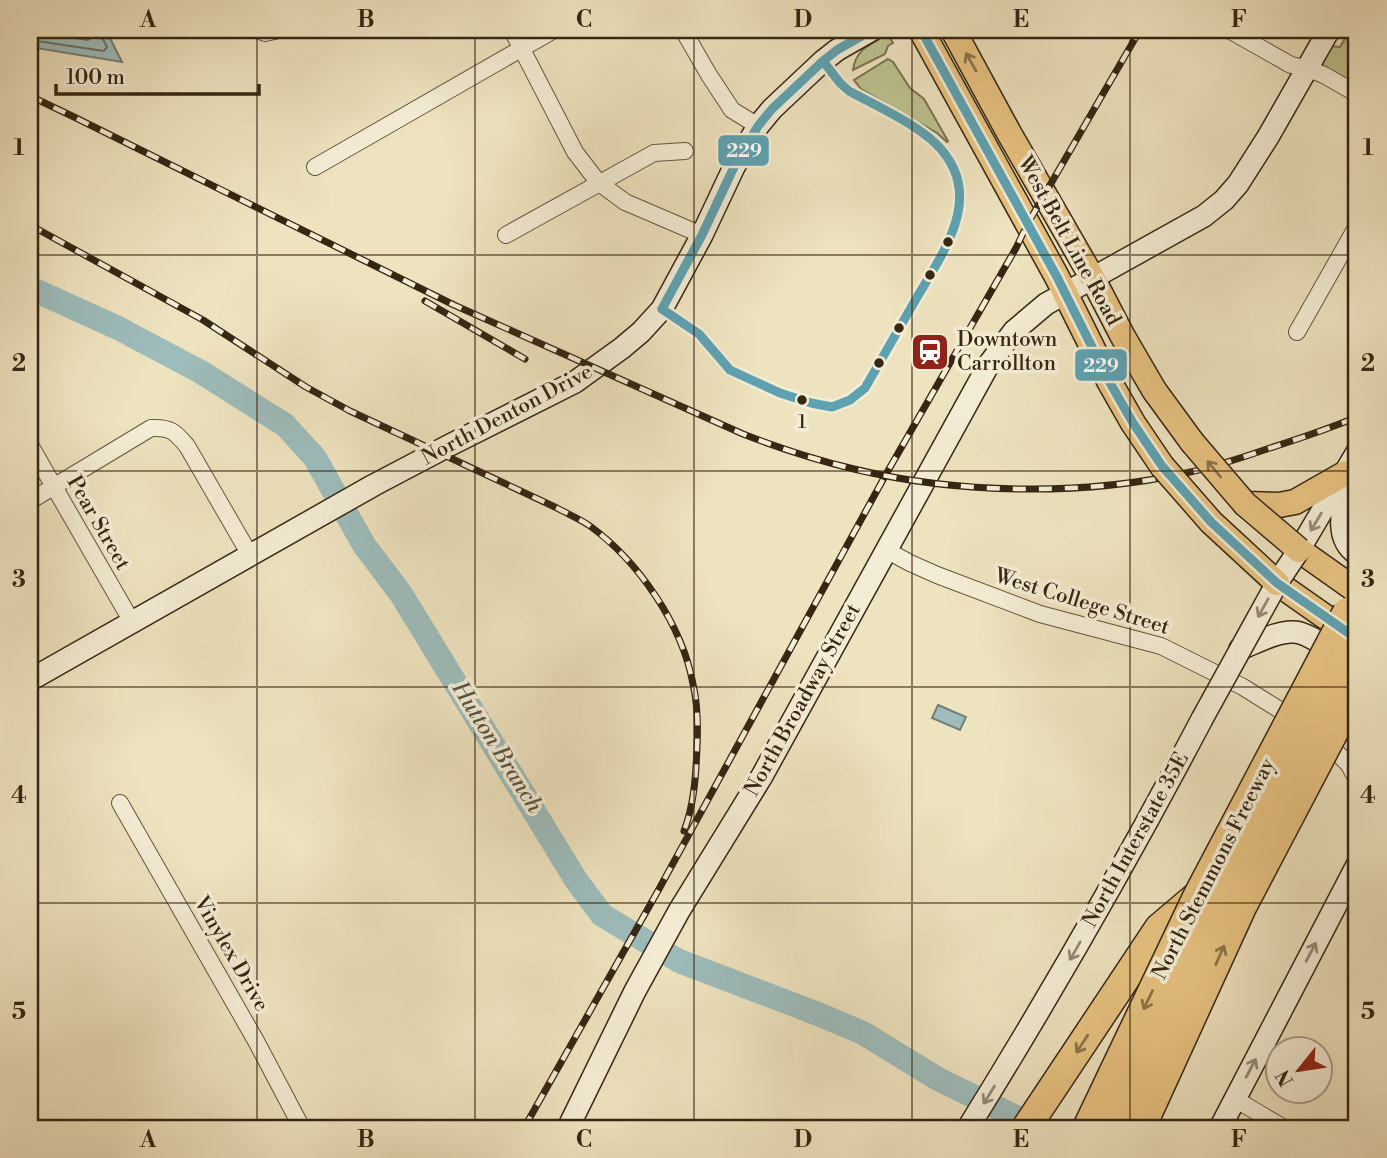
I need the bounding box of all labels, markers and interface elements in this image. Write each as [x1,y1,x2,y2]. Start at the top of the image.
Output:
text: A [139,6,157,34]
text: B [357,6,375,34]
text: C [576,6,592,34]
text: D [794,6,812,34]
text: E [1013,6,1029,34]
text: F [1231,6,1247,34]
scale bar [56,52,259,96]
one-way arrow [964,52,977,73]
text: 100 m [66,65,125,91]
text: 1 [13,134,25,162]
line badge: 229 [717,134,770,167]
text: 1 [1362,134,1374,162]
text: 229 [726,139,762,163]
street label: West Belt Line Road [1011,151,1126,330]
unlabelled marker [941,235,955,249]
unlabelled marker [923,268,937,282]
unlabelled marker [892,321,906,335]
place label: Downtown Carrollton [957,327,1058,377]
station icon: Downtown Carrollton [909,331,951,373]
line badge: 229 [1074,348,1128,382]
text: 2 [12,350,26,378]
text: 2 [1361,350,1375,378]
text: 229 [1083,354,1119,378]
unlabelled marker [872,356,886,370]
street label: North Denton Drive [417,359,597,471]
marker: 1 [795,393,809,407]
place label: 1 [798,410,806,434]
one-way arrow [1206,461,1222,479]
street label: Pear Street [61,471,136,575]
one-way arrow [1308,512,1322,532]
street label: West College Street [991,563,1173,641]
text: 3 [12,566,26,594]
text: 3 [1361,566,1375,594]
one-way arrow [1256,597,1269,618]
street label: North Broadway Street [739,599,867,801]
water label: Hutton Branch [445,675,549,818]
street label: North Interstate 35E [1077,748,1195,932]
street label: North Stemmons Freeway [1147,753,1282,984]
text: 4 [11,782,27,810]
text: 4 [1360,782,1376,810]
street label: Vinylex Drive [187,891,274,1016]
one-way arrow [1068,940,1082,960]
one-way arrow [1305,942,1319,963]
one-way arrow [1214,945,1227,966]
one-way arrow [1141,989,1154,1010]
text: 5 [12,998,26,1026]
text: 5 [1361,998,1375,1026]
one-way arrow [1075,1034,1089,1054]
north arrow [1264,1036,1334,1106]
one-way arrow [1245,1058,1258,1079]
text: N [1271,1065,1299,1091]
one-way arrow [981,1085,995,1105]
text: A [139,1126,157,1154]
text: B [357,1126,375,1154]
text: C [576,1126,592,1154]
text: D [794,1126,812,1154]
text: E [1013,1126,1029,1154]
text: F [1231,1126,1247,1154]

